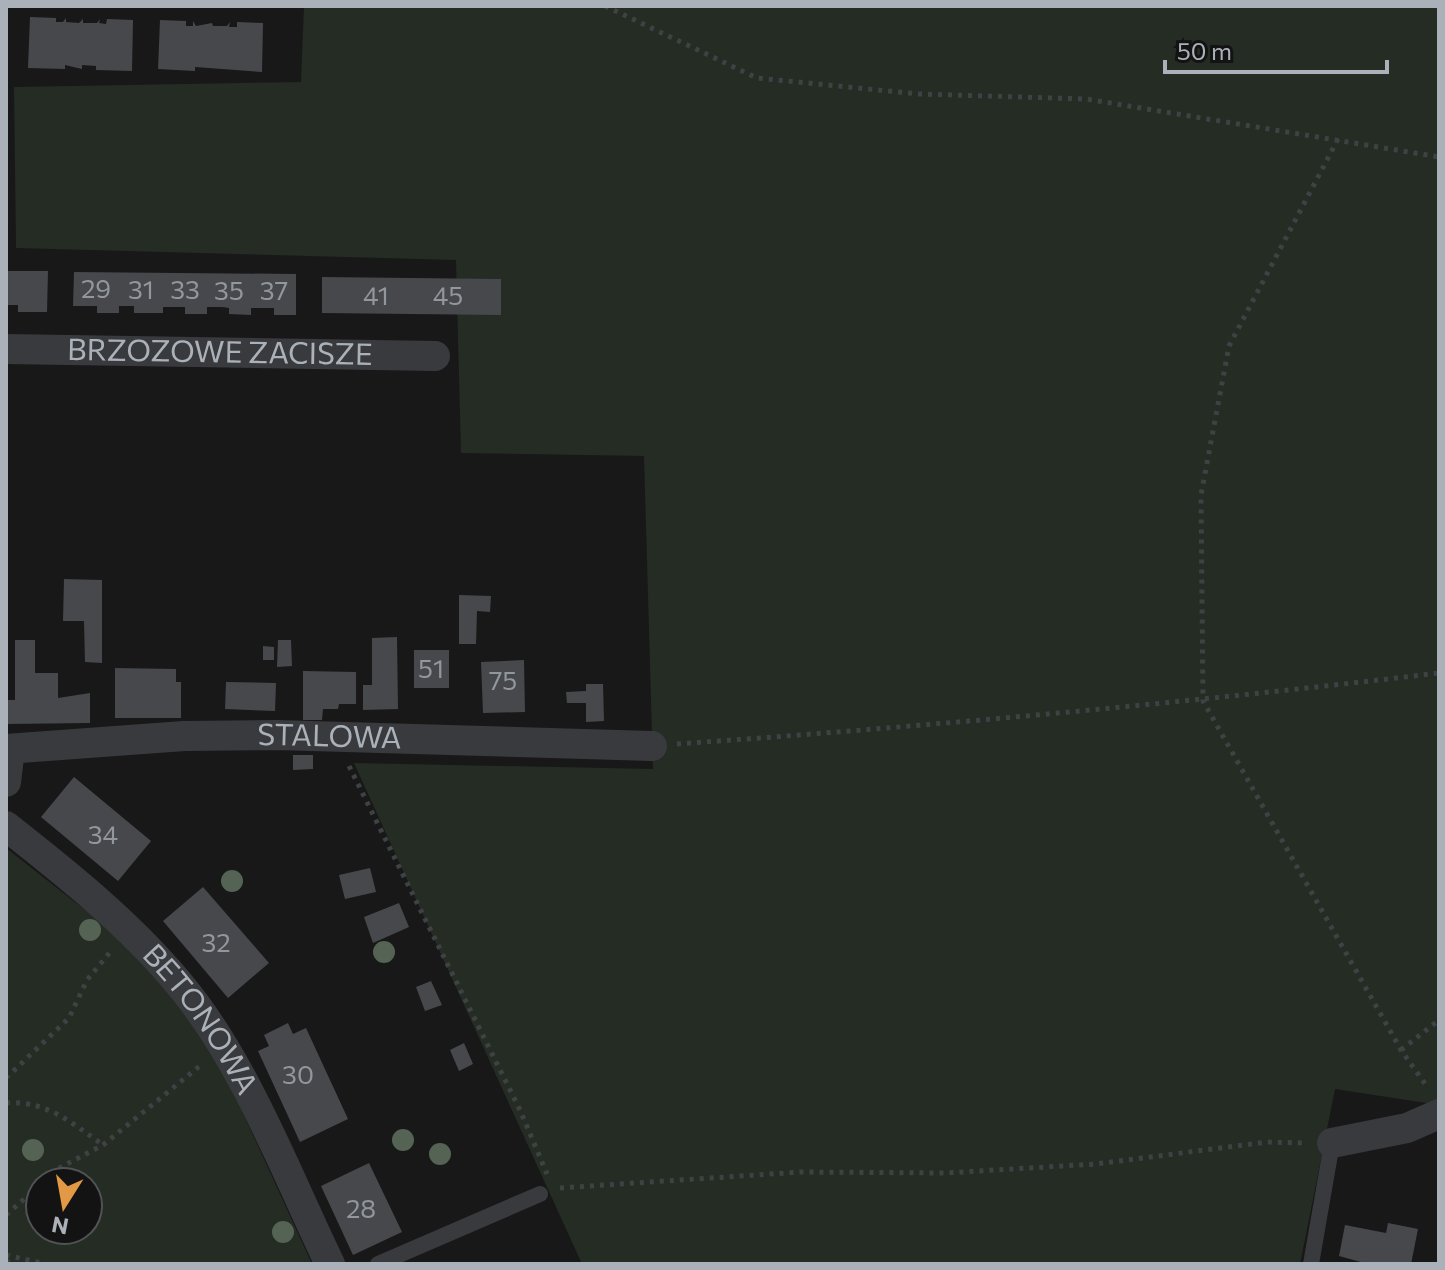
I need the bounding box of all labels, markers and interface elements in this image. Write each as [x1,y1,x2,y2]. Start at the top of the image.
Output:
scale bar [1165,24,1387,74]
text: 50 m [1177,36,1232,65]
house number: 29 [81,272,111,303]
house number: 31 [128,273,154,304]
house number: 33 [170,273,200,304]
house number: 35 [214,274,244,305]
house number: 37 [260,274,288,305]
house number: 41 [363,279,389,310]
house number: 45 [433,279,463,310]
street label: BRZOZOWE ZACISZE [67,329,373,371]
house number: 51 [418,652,444,683]
house number: 75 [489,664,517,695]
street label: STALOWA [257,714,402,755]
house number: 34 [88,818,118,849]
house number: 32 [201,926,231,957]
street label: BETONOWA [136,935,268,1100]
house number: 30 [282,1058,314,1089]
north arrow [24,1166,104,1246]
house number: 28 [346,1192,376,1223]
text: N [49,1211,71,1241]

